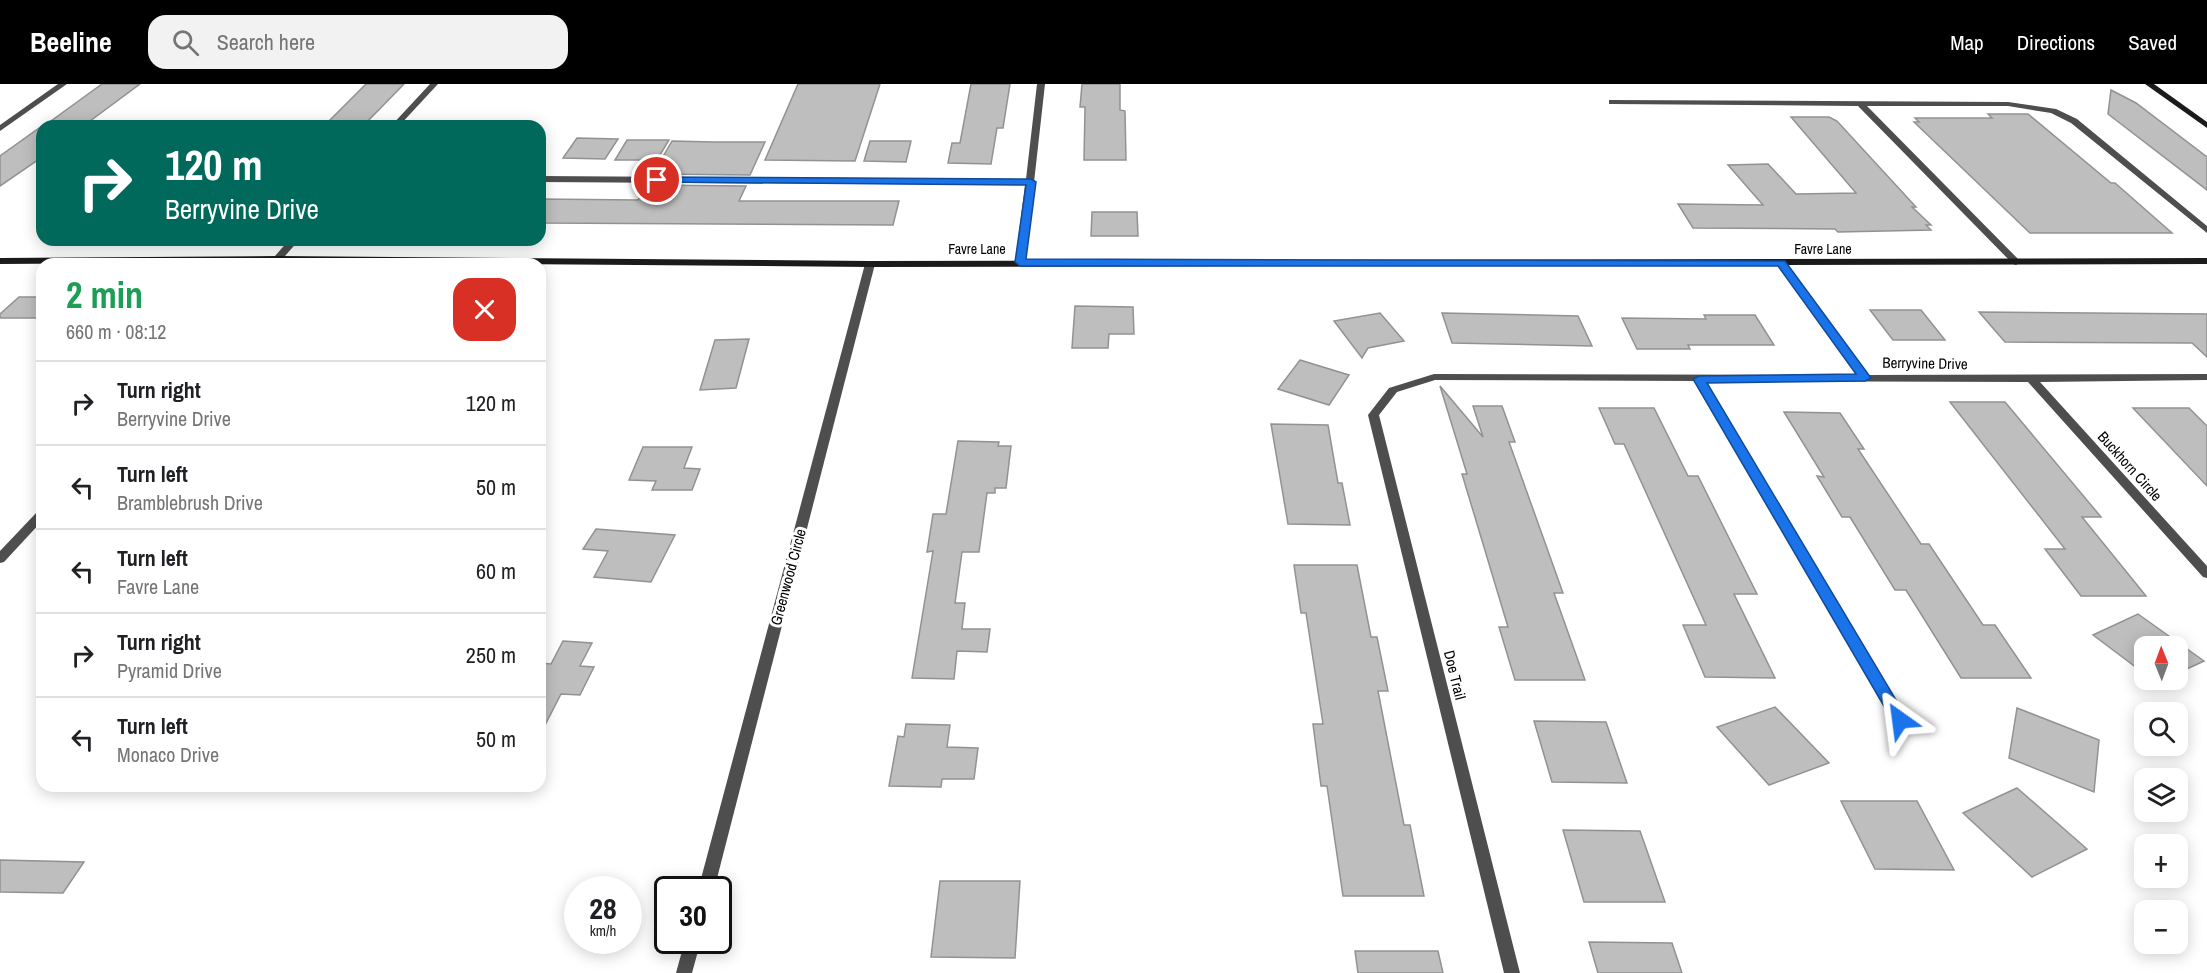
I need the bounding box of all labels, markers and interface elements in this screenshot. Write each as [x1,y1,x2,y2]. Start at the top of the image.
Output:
search box [148,15,568,69]
text: Beeline [30,23,112,61]
icon: search [169,26,202,59]
text: Search here [217,27,315,57]
text: Map [1950,28,1984,57]
text: Directions [2017,28,2095,57]
text: Saved [2128,28,2177,57]
text: 120 m [165,137,263,193]
icon: right [66,144,144,222]
pin [631,154,682,205]
icon: arrive [640,163,673,196]
text: Berryvine Drive [165,191,319,227]
street label: Favre Lane [948,240,1006,258]
street label: Favre Lane [1794,240,1852,258]
text: 2 min [66,271,143,319]
button: close [453,278,516,341]
text: 660 m · 08:12 [66,318,166,345]
street label: Berryvine Drive [1882,352,1968,374]
text: Turn right [117,375,201,405]
icon: right [66,387,99,420]
text: 120 m [466,388,516,418]
text: Berryvine Drive [117,405,231,432]
street label: Buckhorn Circle [2093,426,2167,506]
text: Turn left [117,459,188,489]
icon: left [66,471,99,504]
text: 50 m [476,472,516,502]
text: Bramblebrush Drive [117,489,263,516]
street label: Greenwood Circle [765,526,811,628]
text: Turn left [117,543,188,573]
icon: left [66,555,99,588]
text: 60 m [476,556,516,586]
text: Favre Lane [117,573,199,600]
text: Turn right [117,627,201,657]
north arrow [2134,636,2188,690]
map controls [2134,636,2188,954]
icon: right [66,639,99,672]
text: 250 m [466,640,516,670]
street label: Doe Trail [1439,648,1471,702]
text: Pyramid Drive [117,657,222,684]
position arrow [1868,688,1932,752]
button: search [2134,702,2188,756]
text: Turn left [117,711,188,741]
icon: left [66,723,99,756]
text: 50 m [476,724,516,754]
text: Monaco Drive [117,741,219,768]
button: layers [2134,768,2188,822]
button: + [2134,834,2188,888]
speed limit sign: 30 [654,876,732,954]
text: 28 [589,888,617,928]
button: − [2134,900,2188,954]
text: km/h [590,920,616,941]

